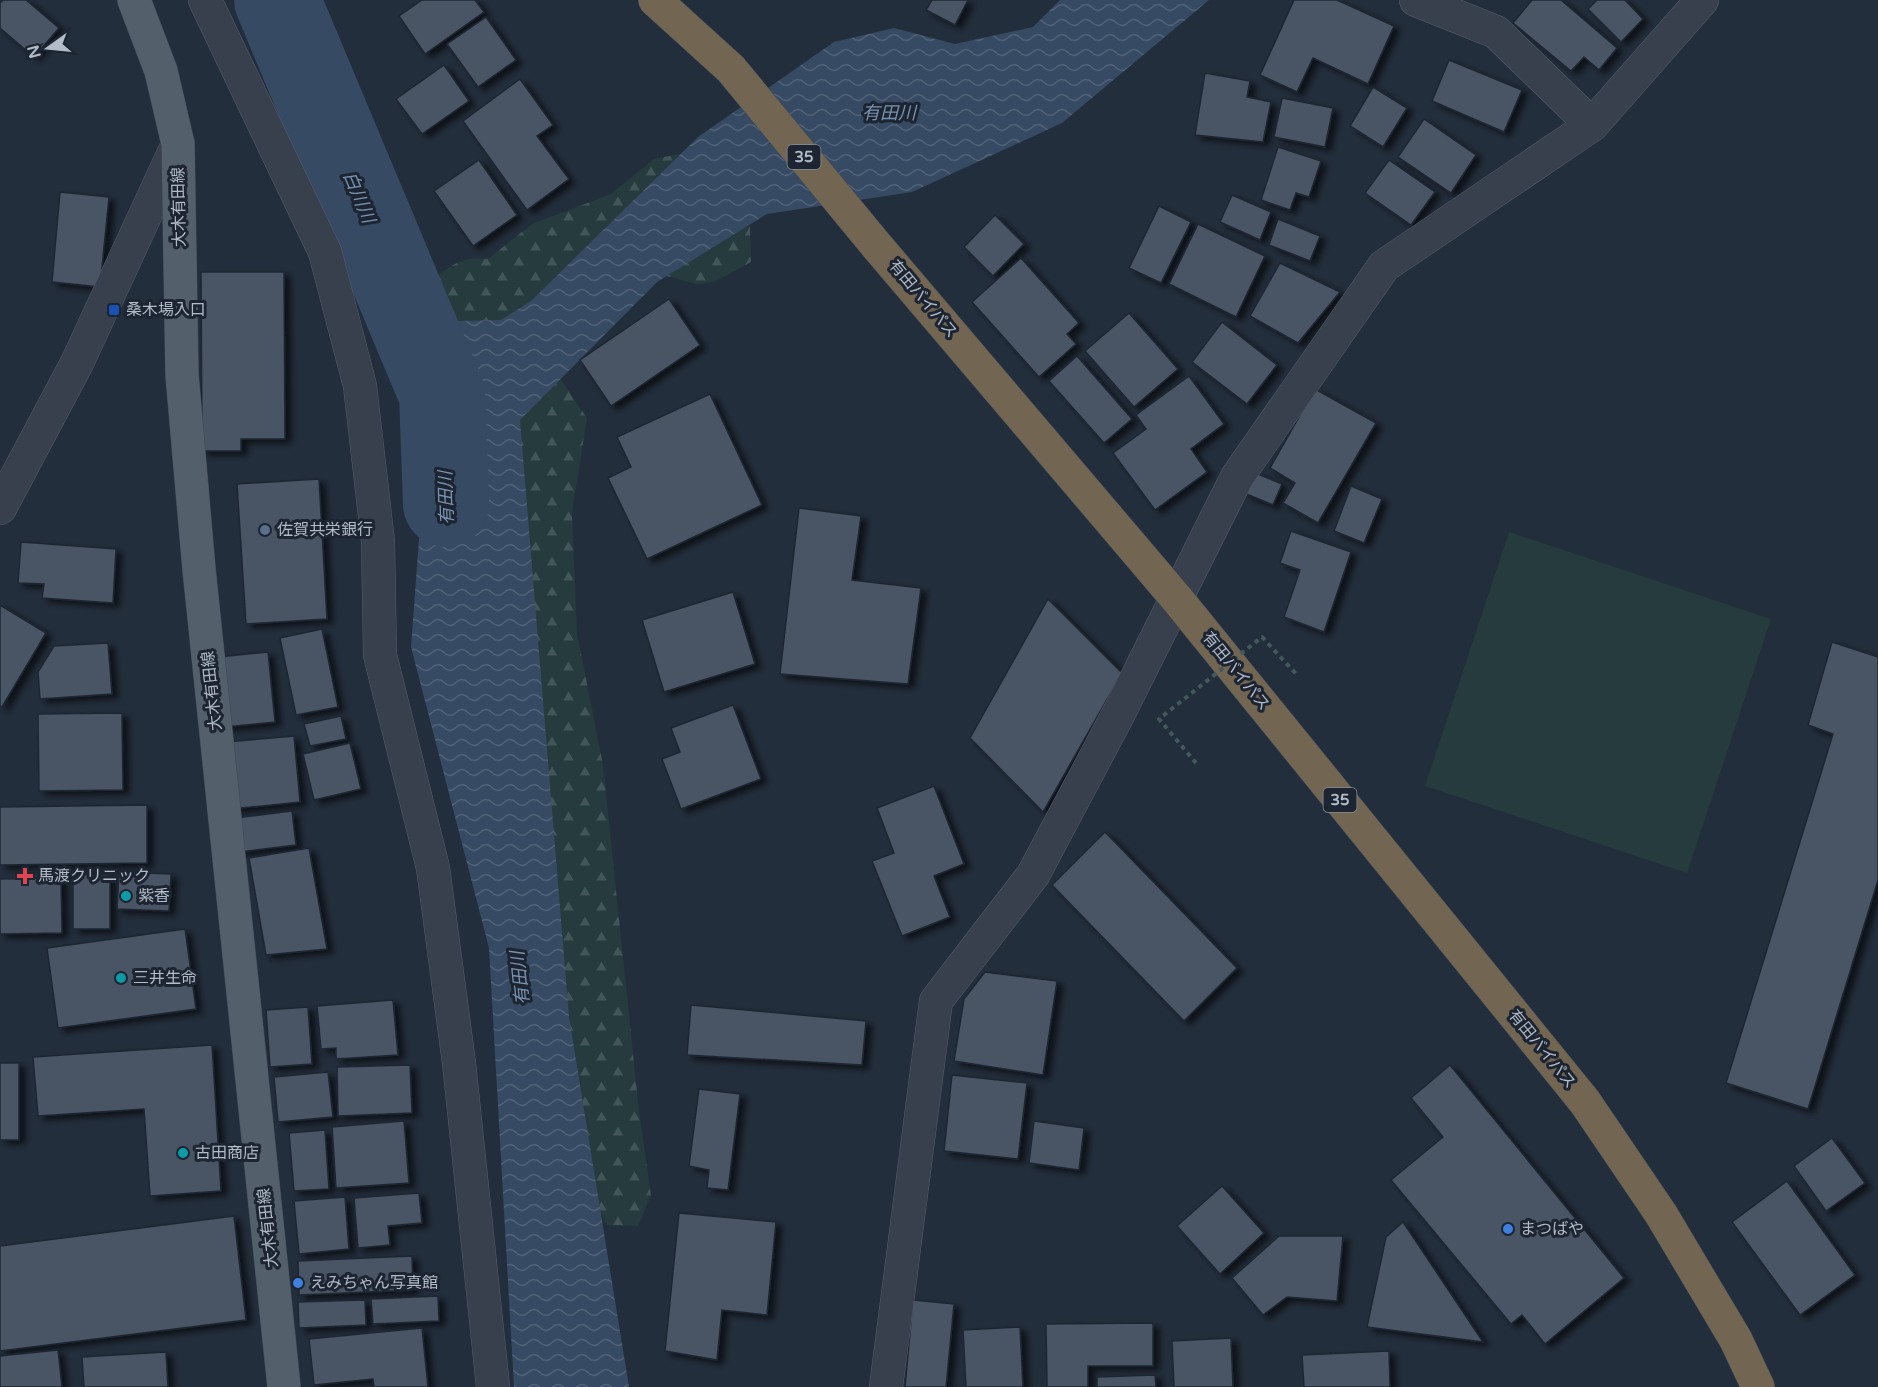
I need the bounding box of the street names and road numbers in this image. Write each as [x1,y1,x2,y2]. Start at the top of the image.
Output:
road number: 35 [788,145,820,169]
street label: 大木有田線 [168,167,190,247]
street label: 有田バイパス [885,256,961,342]
street label: 有田バイパス [1198,628,1274,714]
street label: 大木有田線 [198,650,226,732]
road number: 35 [1324,788,1356,812]
street label: 有田バイパス [1504,1006,1580,1092]
street label: 大木有田線 [254,1187,282,1269]

